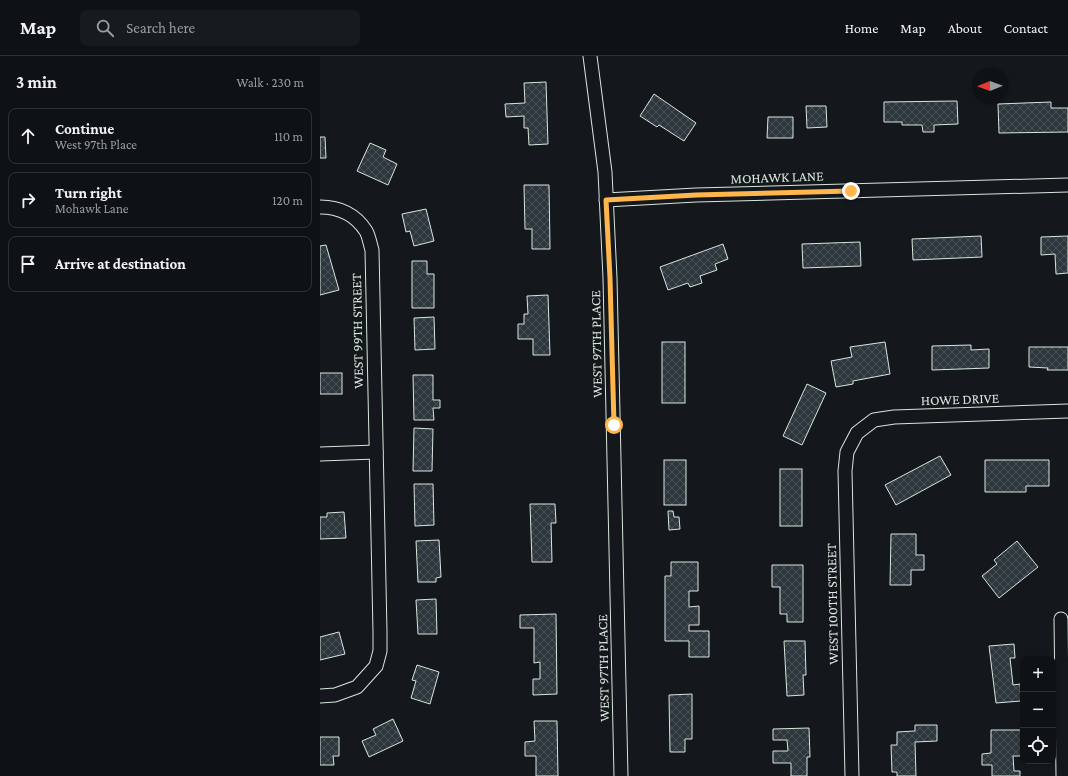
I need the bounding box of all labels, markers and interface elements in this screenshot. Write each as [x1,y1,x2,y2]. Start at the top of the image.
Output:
search box [80,10,360,46]
text: Map [20,17,56,38]
icon: search [94,17,116,39]
text: Search here [126,20,195,36]
text: Home [845,20,878,36]
text: Map [900,20,926,36]
text: About [948,20,982,36]
text: Contact [1004,20,1048,36]
north arrow [972,68,1008,104]
text: 3 min [16,73,57,92]
text: Walk · 230 m [236,75,304,90]
text: Continue [55,121,114,137]
icon: ahead [17,125,39,147]
text: 110 m [274,129,303,144]
text: West 97th Place [55,137,137,152]
street label: MOHAWK LANE [730,167,824,187]
route end [842,182,860,200]
text: Turn right [55,185,122,201]
icon: right [17,189,39,211]
text: 120 m [272,193,303,208]
text: Mohawk Lane [55,201,129,216]
icon: arrive [17,253,39,275]
text: Arrive at destination [55,256,186,272]
street label: WEST 99TH STREET [348,273,366,389]
street label: WEST 97TH PLACE [587,290,605,398]
street label: HOWE DRIVE [921,390,1000,408]
route start [605,416,623,434]
street label: WEST 100TH STREET [823,543,841,665]
street label: WEST 97TH PLACE [594,614,612,722]
map controls [1020,656,1056,764]
button: + [1020,656,1056,692]
button: − [1020,692,1056,728]
button: locate [1020,728,1056,764]

